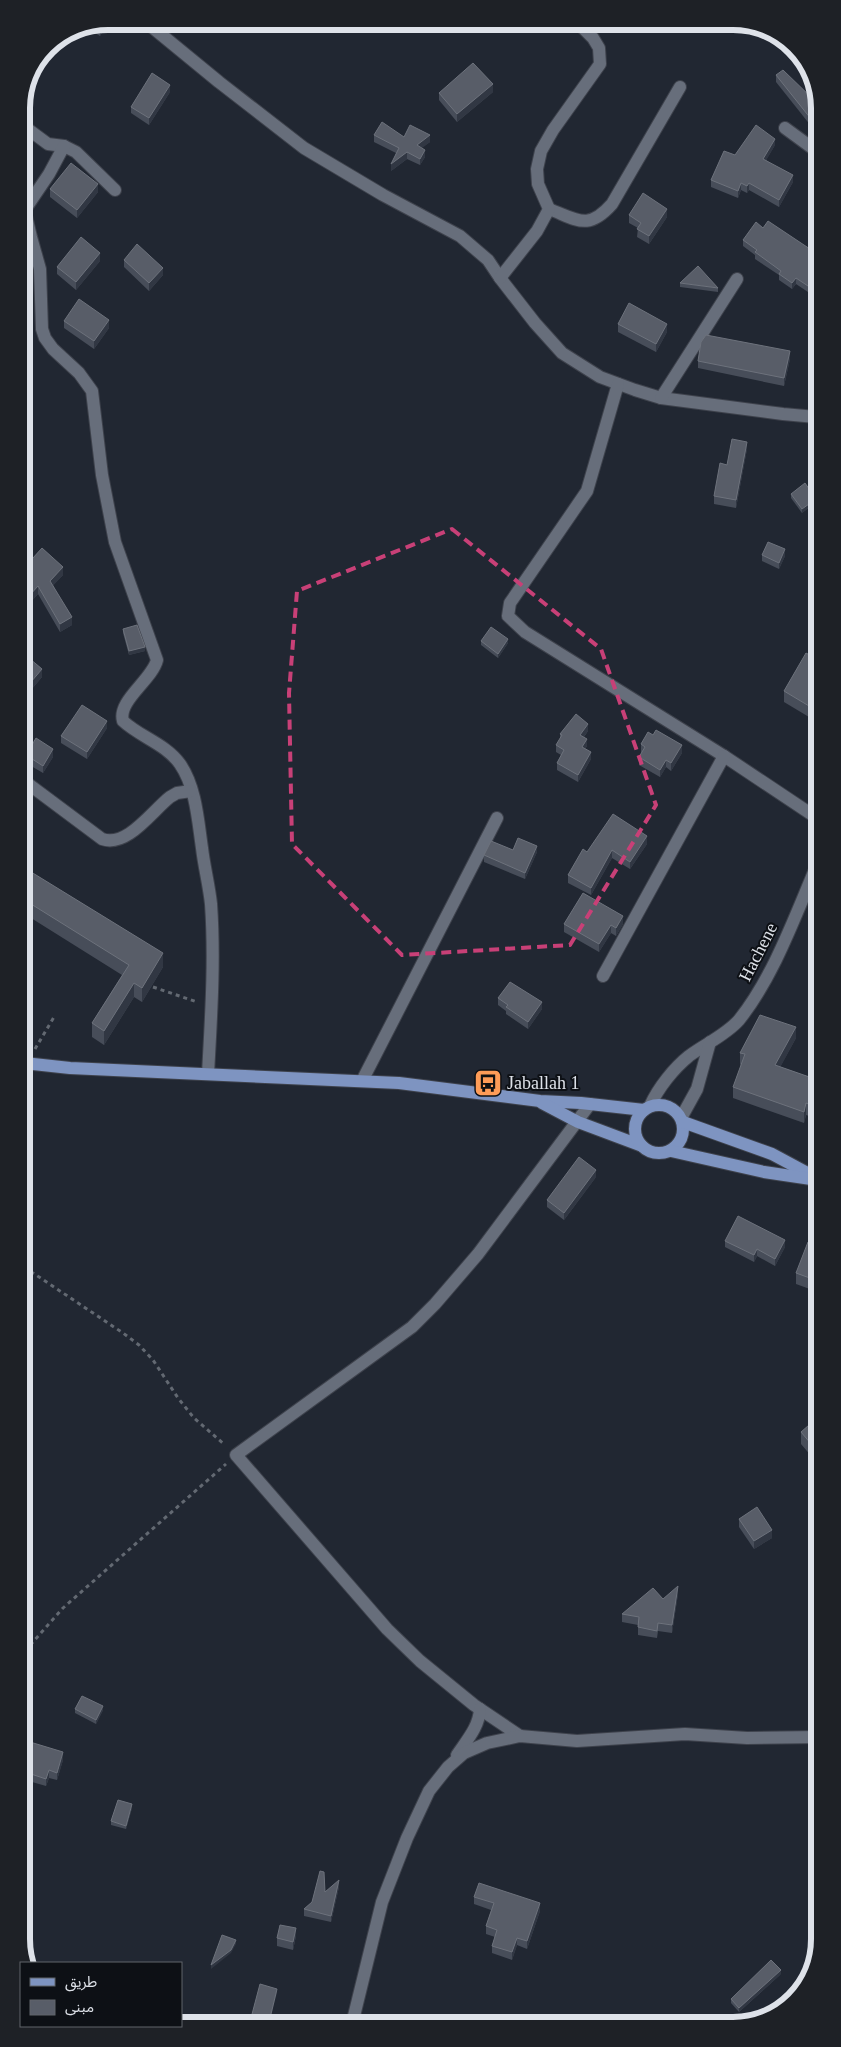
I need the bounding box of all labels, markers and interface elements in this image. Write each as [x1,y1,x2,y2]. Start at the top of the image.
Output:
street label: Hachene [735,919,781,985]
bus stop icon: Jaballah 1 [473,1068,503,1098]
place label: Jaballah 1 [507,1073,579,1093]
legend [20,1962,182,2027]
text: طريق [65,1974,97,1992]
text: مبنى [65,1999,94,2016]

